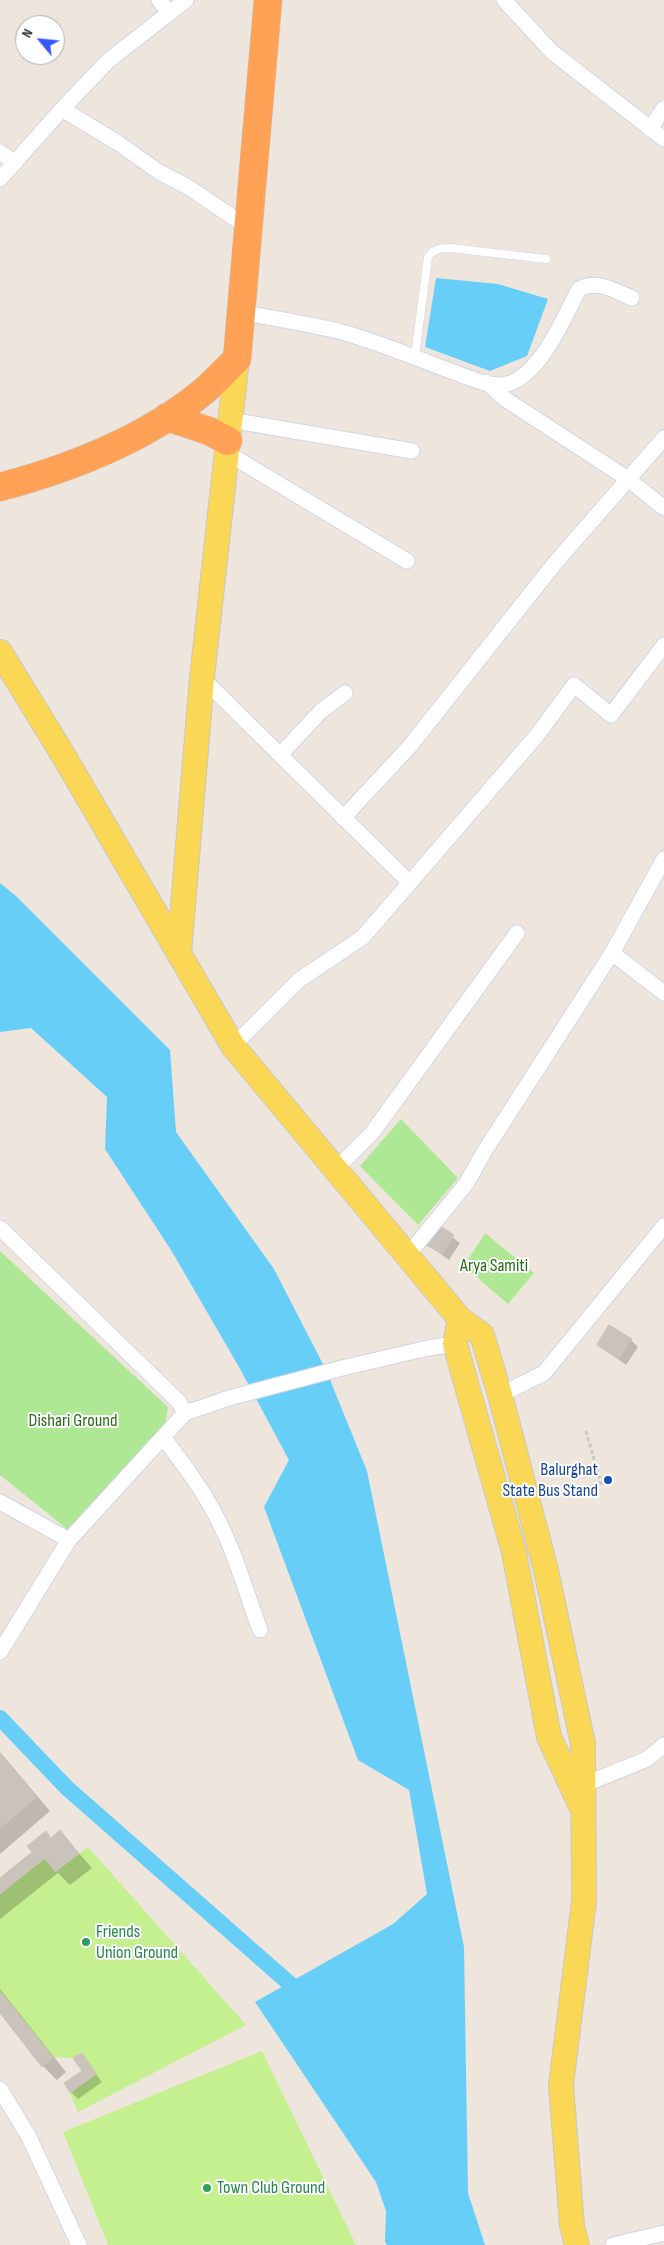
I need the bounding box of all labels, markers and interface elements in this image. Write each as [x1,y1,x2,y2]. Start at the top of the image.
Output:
north arrow [15,15,65,65]
text: N [18,26,36,40]
park label: Arya Samiti [460,1255,528,1277]
park label: Dishari Ground [29,1410,117,1432]
place label: Balurghat State Bus Stand [502,1459,598,1502]
marker: Balurghat State Bus Stand [602,1474,614,1486]
place label: Friends Union Ground [96,1921,178,1964]
marker: Friends Union Ground [80,1936,92,1948]
place label: Town Club Ground [217,2177,325,2199]
marker: Town Club Ground [201,2182,213,2194]

